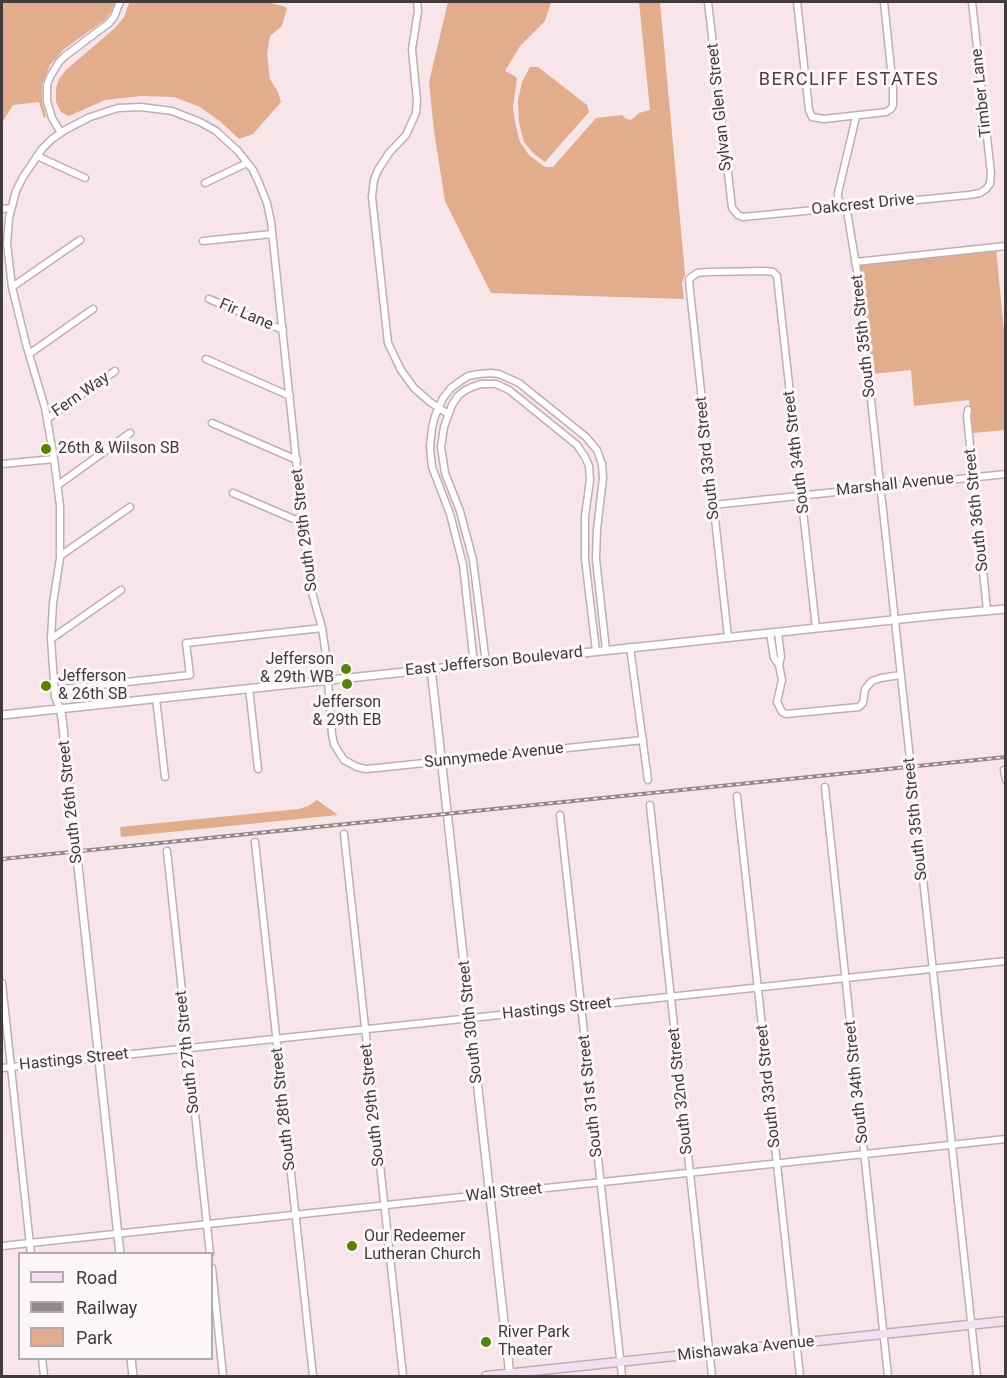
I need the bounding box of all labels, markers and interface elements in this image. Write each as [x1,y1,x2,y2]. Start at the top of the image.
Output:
street label: Sylvan Glen Street [704,42,736,172]
street label: Timber Lane [968,48,996,138]
district label: BERCLIFF ESTATES [759,69,939,91]
street label: Oakcrest Drive [811,190,915,220]
street label: South 35th Street [848,273,880,399]
street label: Fir Lane [216,295,276,335]
street label: Fern Way [49,368,113,422]
street label: South 34th Street [780,389,814,515]
street label: South 33rd Street [692,395,724,521]
place label: 26th & Wilson SB [58,439,180,459]
marker: 26th & Wilson SB [39,442,53,456]
street label: South 36th Street [961,447,993,573]
street label: South 29th Street [288,467,322,593]
street label: Marshall Avenue [835,469,955,501]
street label: East Jefferson Boulevard [404,643,584,681]
place label: Jefferson & 29th WB [260,650,334,688]
marker: Jefferson & 29th WB [339,662,353,676]
place label: Jefferson & 26th SB [58,667,127,705]
marker: Jefferson & 29th EB [340,677,354,691]
marker: Jefferson & 26th SB [39,679,53,693]
place label: Jefferson & 29th EB [313,693,381,731]
street label: South 26th Street [55,739,87,865]
street label: Sunnymede Avenue [423,739,565,773]
street label: South 35th Street [900,756,932,882]
street label: South 30th Street [455,959,487,1085]
street label: South 27th Street [172,989,204,1115]
street label: Hastings Street [501,994,613,1024]
street label: South 34th Street [841,1019,873,1145]
street label: South 33rd Street [753,1023,785,1149]
street label: South 32nd Street [665,1027,697,1155]
street label: South 31st Street [575,1034,607,1158]
street label: South 29th Street [357,1042,389,1168]
street label: Hastings Street [18,1045,130,1075]
street label: South 28th Street [268,1046,300,1172]
street label: Wall Street [465,1179,543,1207]
place label: Our Redeemer Lutheran Church [364,1227,481,1265]
marker: Our Redeemer Lutheran Church [345,1239,359,1253]
legend [18,1252,213,1360]
text: Road [76,1267,117,1288]
text: Railway [76,1297,137,1318]
place label: River Park Theater [498,1323,570,1361]
text: Park [76,1327,112,1348]
street label: Mishawaka Avenue [677,1332,815,1366]
marker: River Park Theater [479,1335,493,1349]

